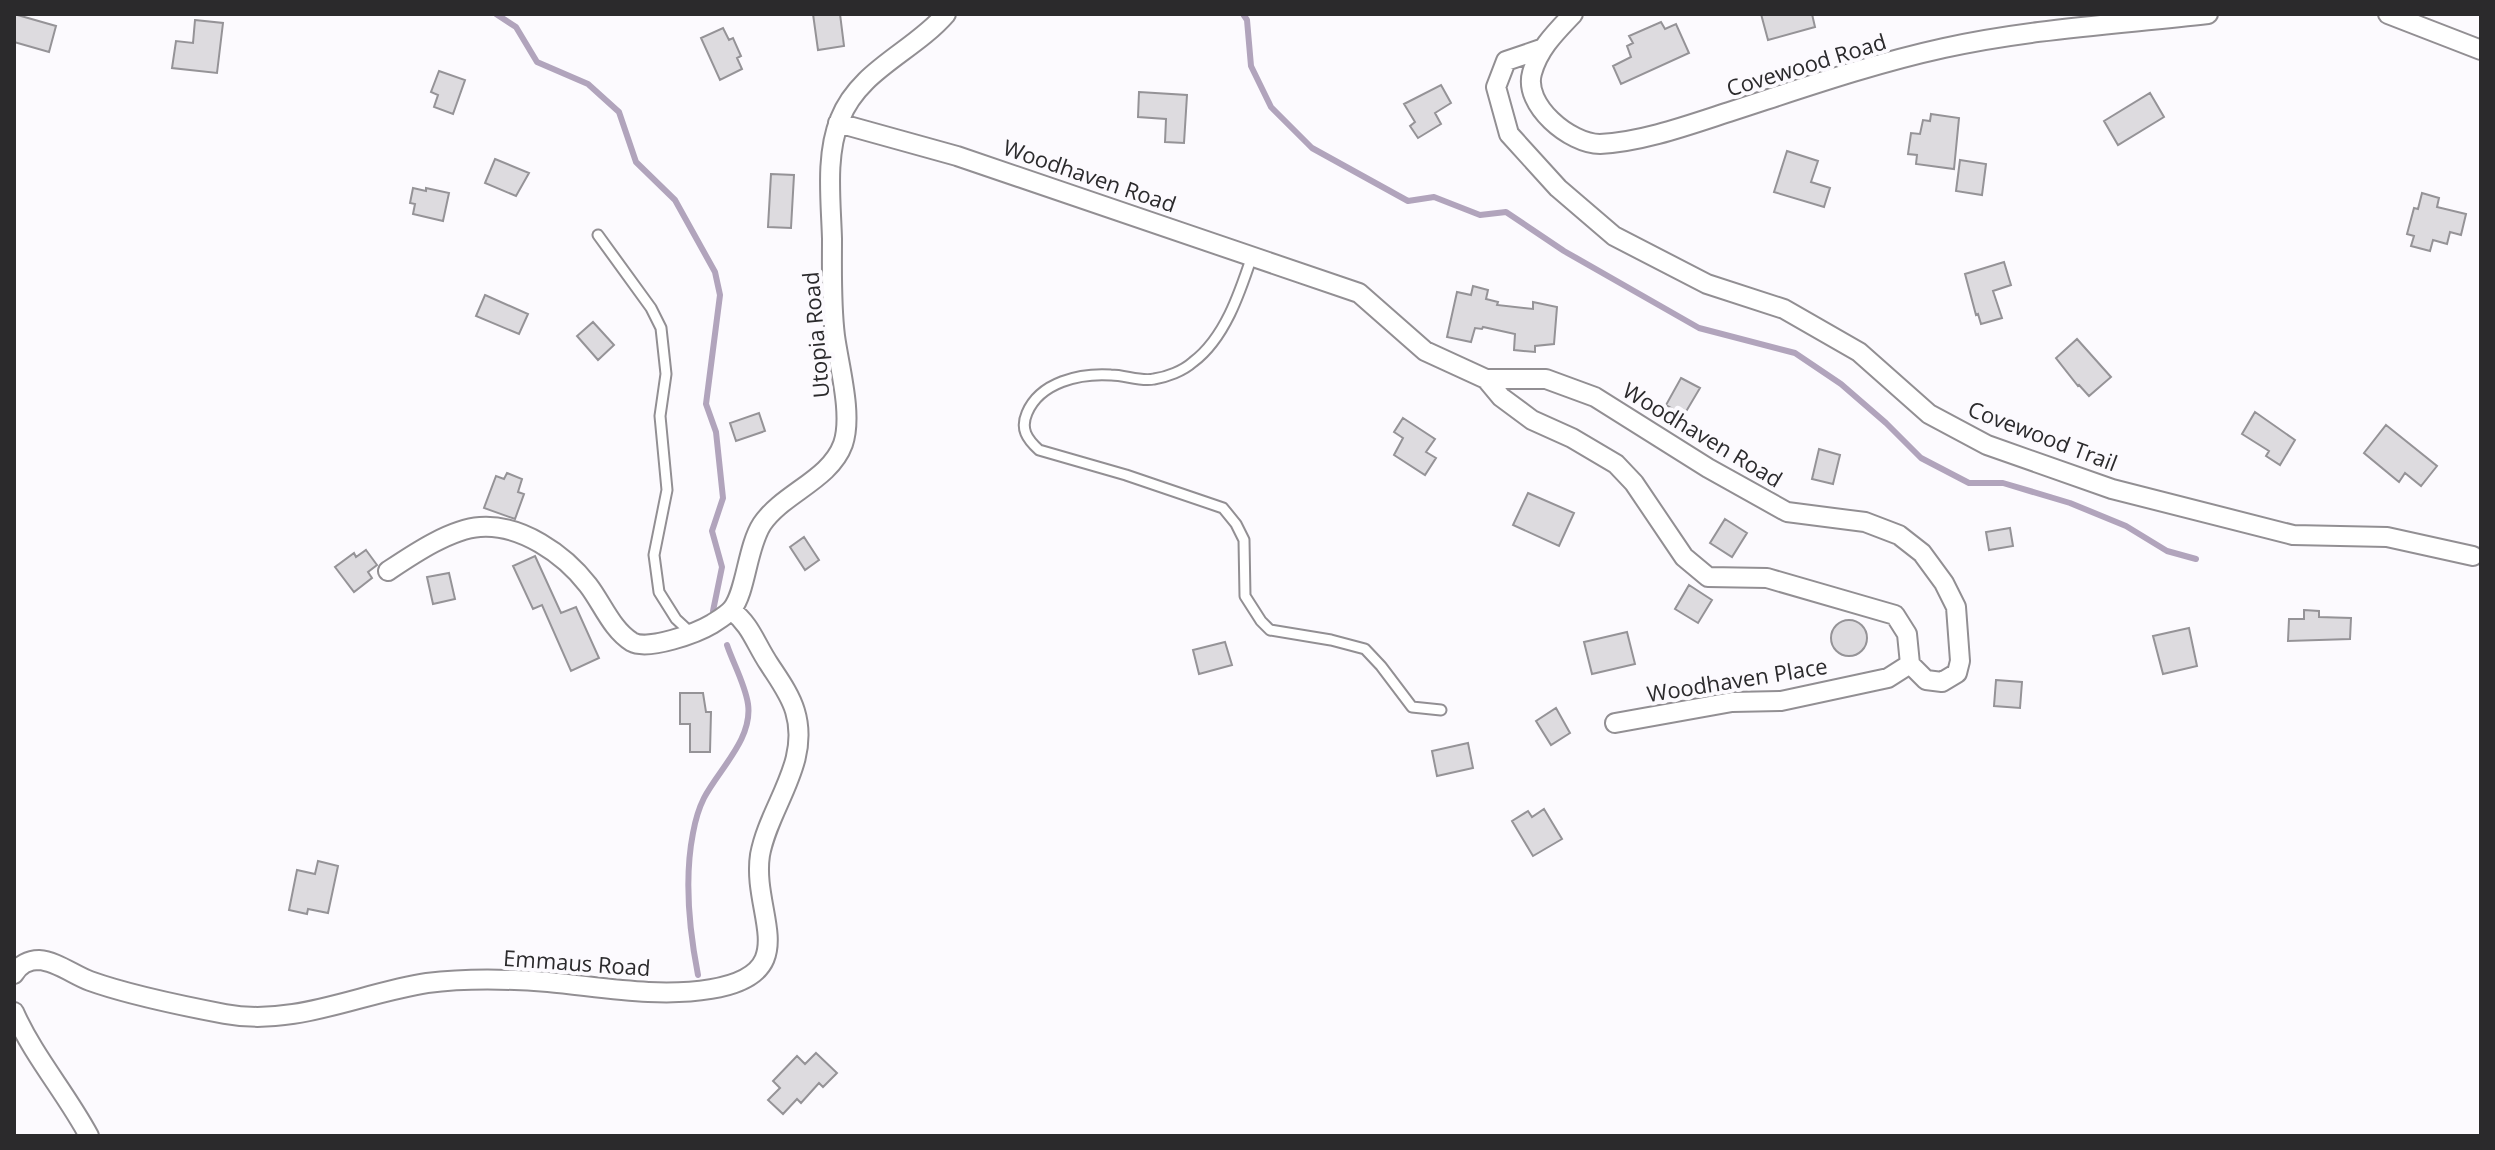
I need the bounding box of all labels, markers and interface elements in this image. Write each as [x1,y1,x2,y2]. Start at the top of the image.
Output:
street label: Covewood Road [1722,25,1890,103]
street label: Woodhaven Road [1000,131,1180,219]
street label: Utopia Road [795,271,835,399]
street label: Woodhaven Road [1618,375,1788,493]
street label: Covewood Trail [1964,393,2122,477]
street label: Woodhaven Place [1645,650,1829,708]
street label: Emmaus Road [502,942,652,982]

